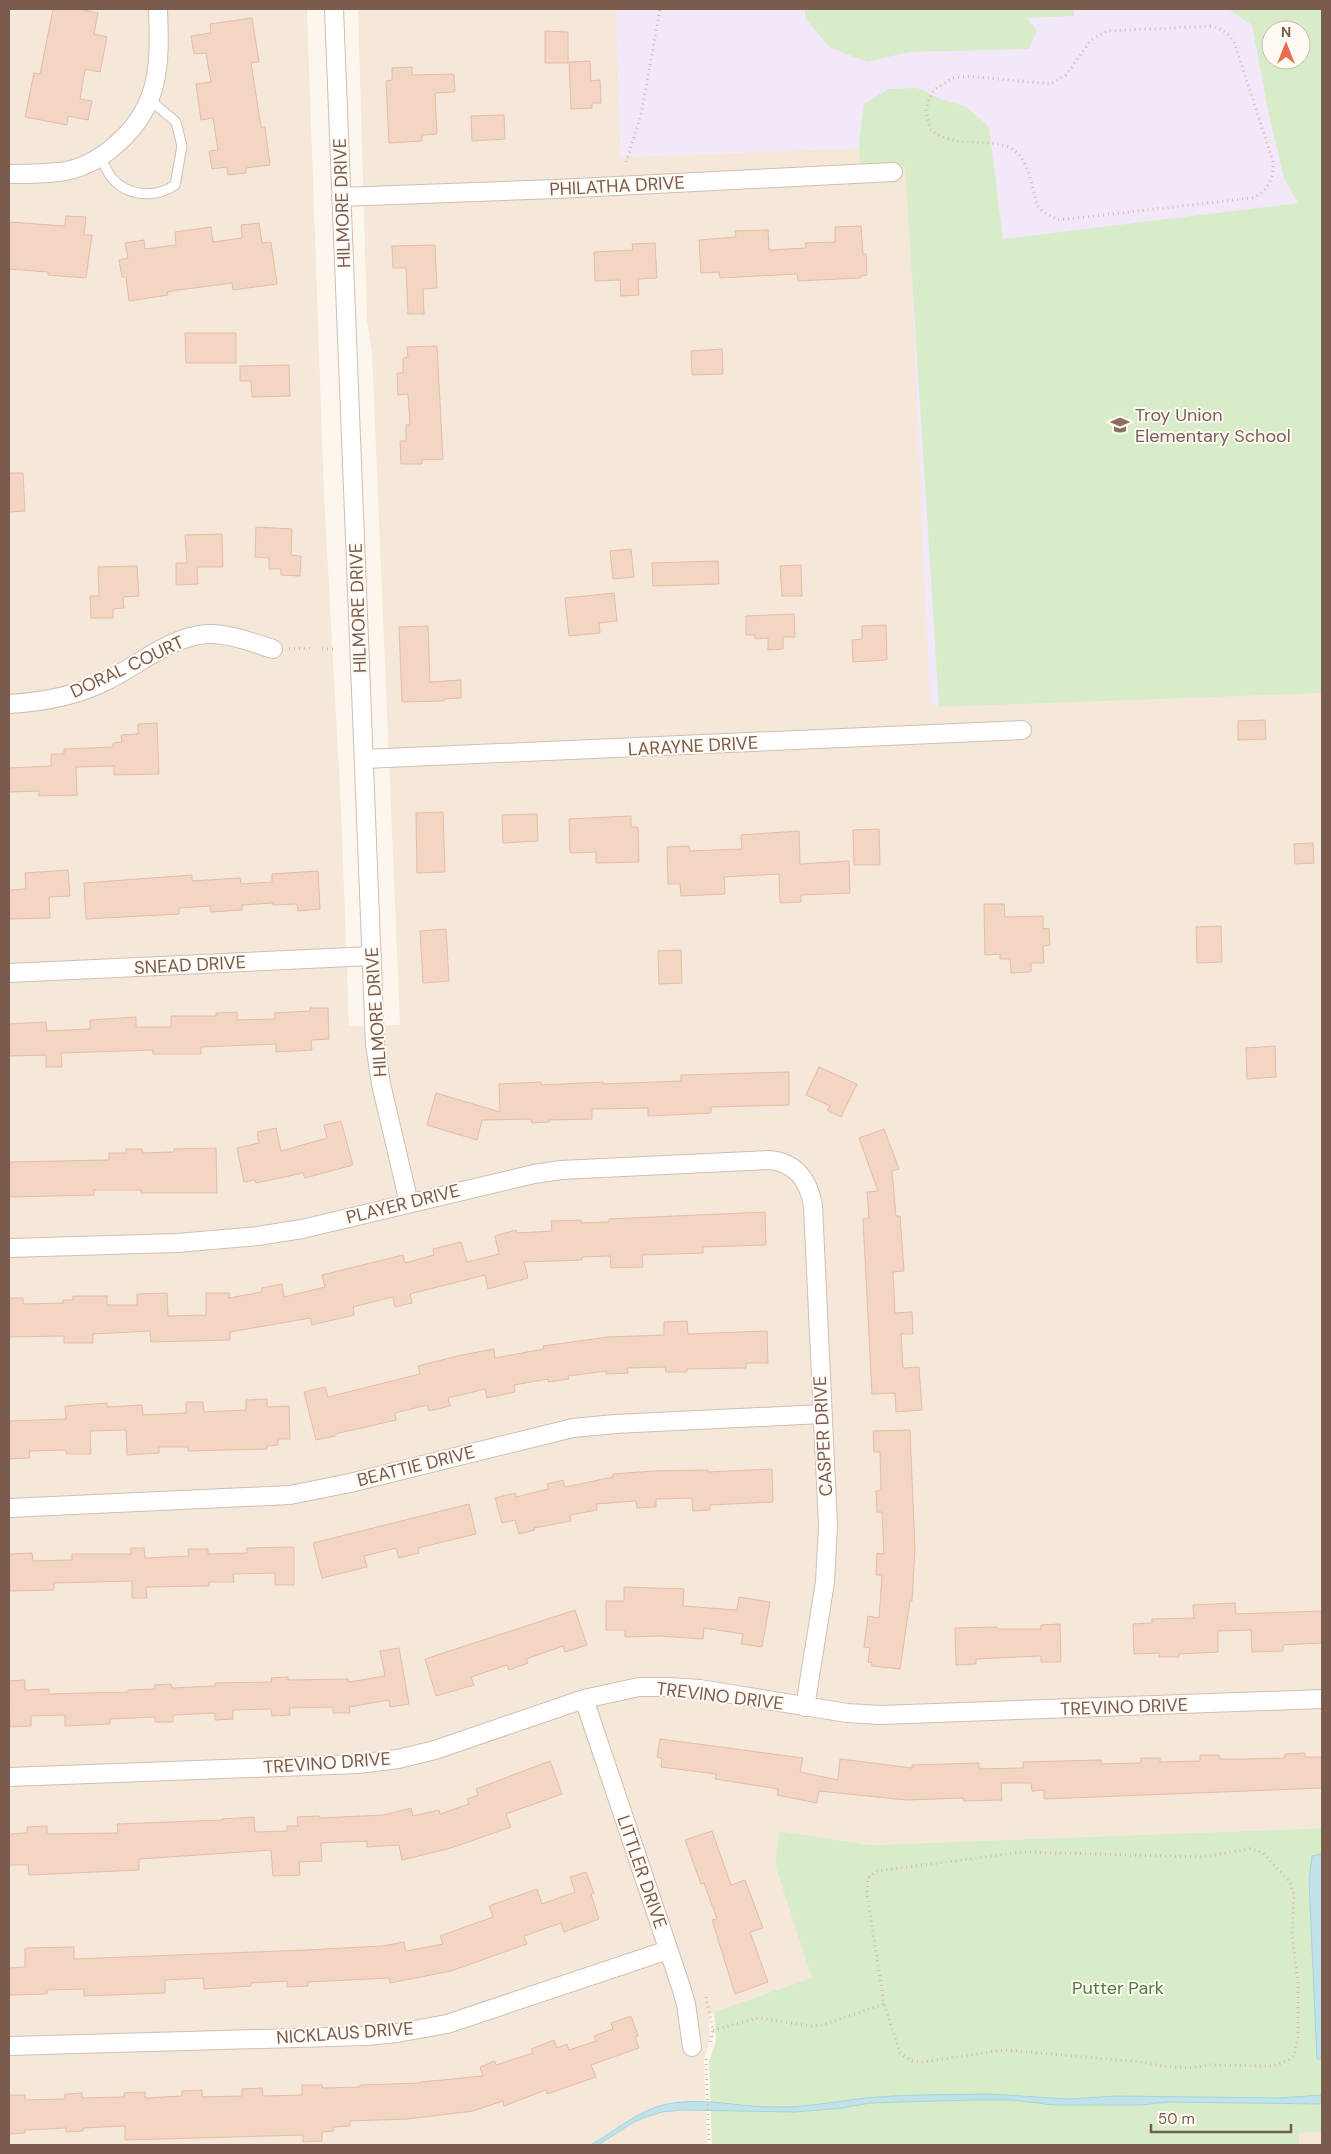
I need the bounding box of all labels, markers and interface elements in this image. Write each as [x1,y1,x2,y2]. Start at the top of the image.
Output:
north arrow [1261,20,1311,70]
text: N [1281,23,1291,41]
street label: HILMORE DRIVE [328,138,356,268]
street label: PHILATHA DRIVE [549,170,685,202]
place label: Troy Union Elementary School [1135,403,1291,448]
school or university icon: Troy Union Elementary School [1109,414,1131,436]
street label: HILMORE DRIVE [344,543,372,673]
street label: DORAL COURT [66,630,188,704]
street label: LARAYNE DRIVE [627,731,759,761]
street label: HILMORE DRIVE [359,946,393,1078]
street label: SNEAD DRIVE [134,950,246,980]
street label: PLAYER DRIVE [344,1178,462,1230]
street label: CASPER DRIVE [808,1375,838,1497]
street label: BEATTIE DRIVE [355,1440,477,1492]
street label: TREVINO DRIVE [655,1676,785,1716]
street label: TREVINO DRIVE [1060,1693,1188,1721]
street label: TREVINO DRIVE [262,1747,392,1779]
street label: LITTLER DRIVE [611,1812,673,1932]
park label: Putter Park [1072,1976,1164,2000]
street label: NICKLAUS DRIVE [276,2016,414,2050]
scale bar [1151,2102,1291,2134]
text: 50 m [1158,2109,1195,2129]

